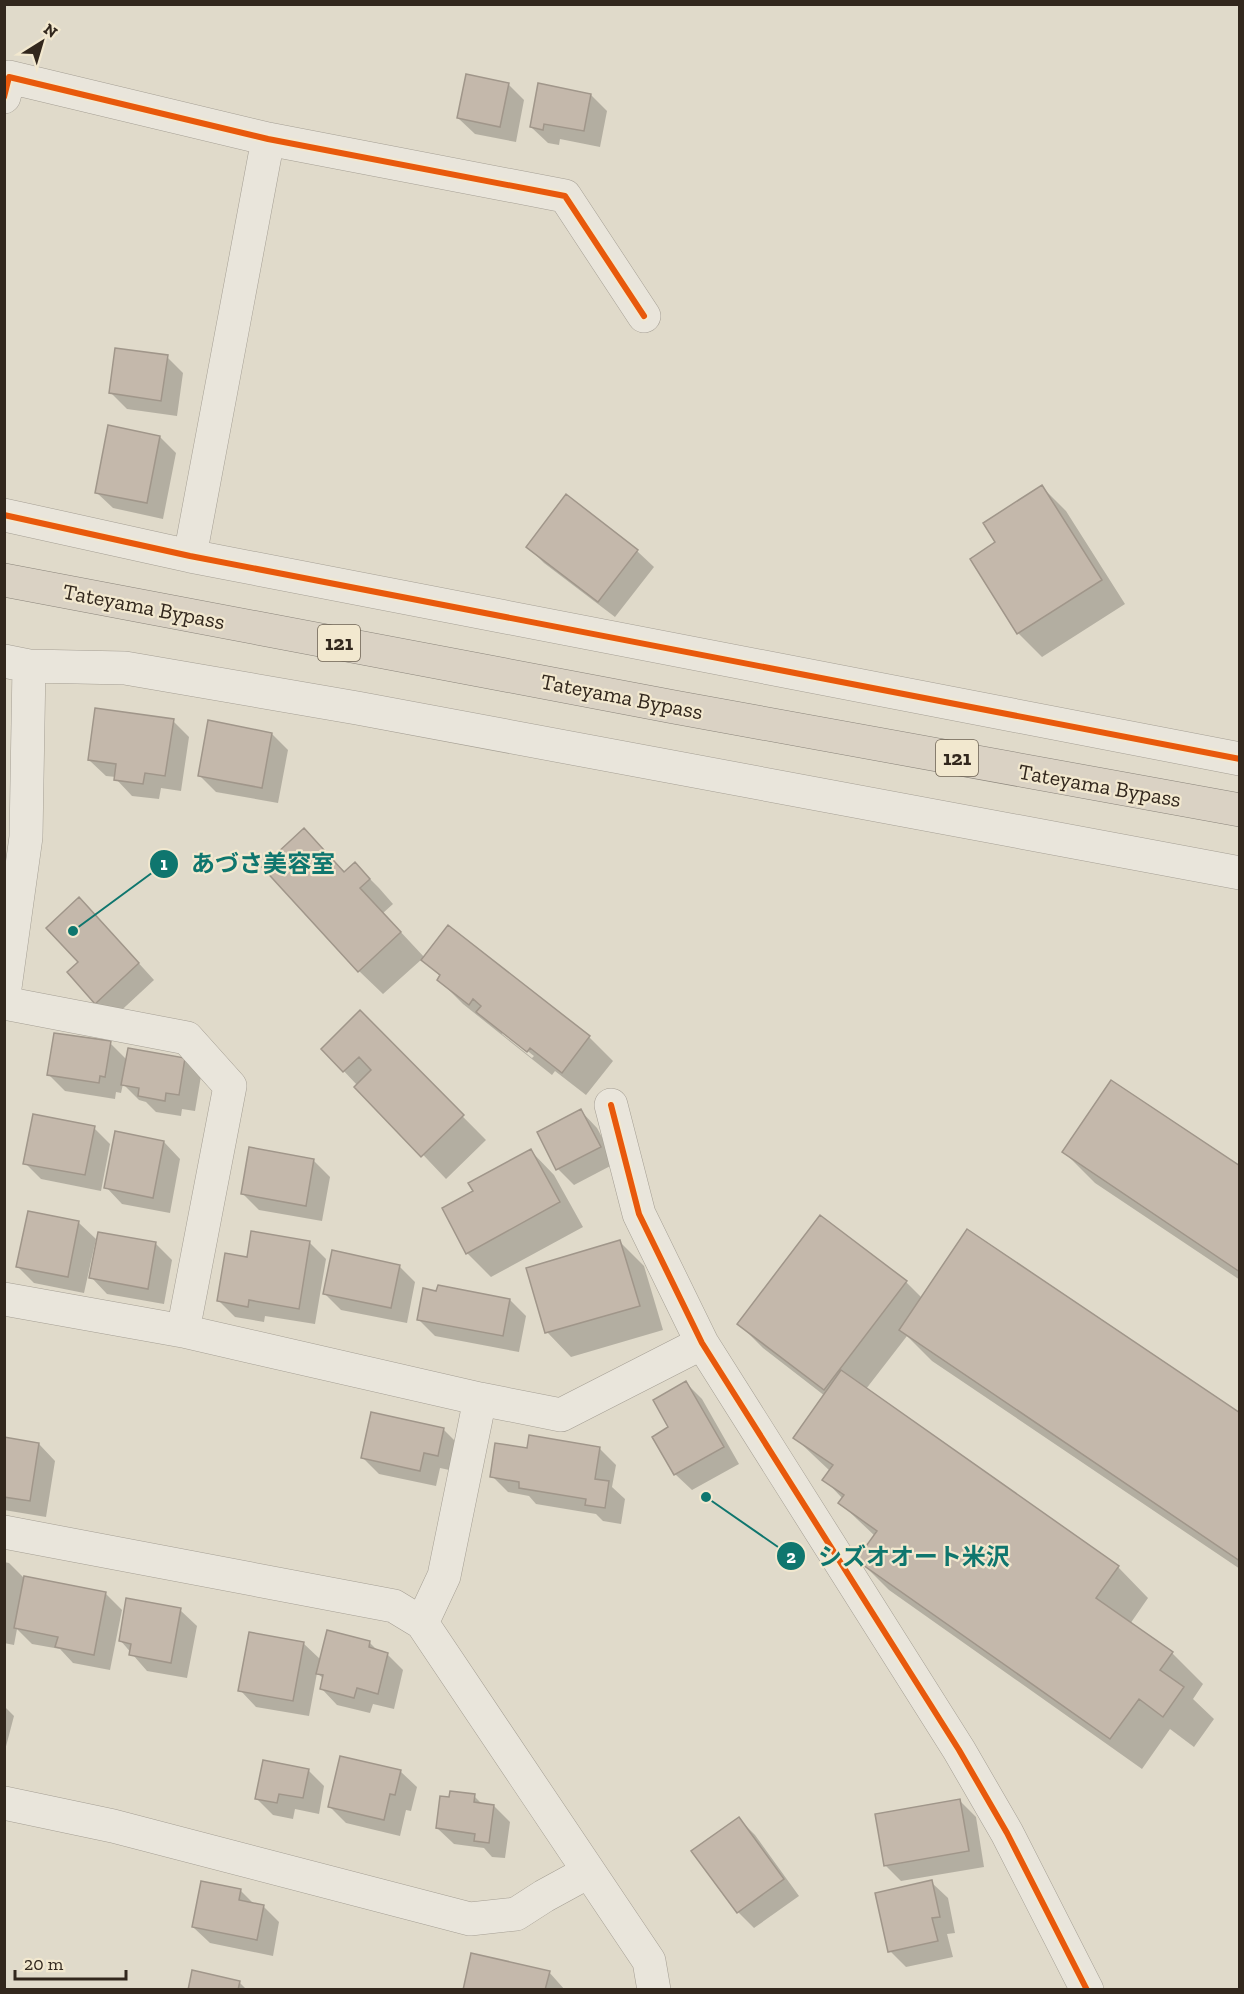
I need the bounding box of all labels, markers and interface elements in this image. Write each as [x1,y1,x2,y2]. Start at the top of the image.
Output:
north arrow [12,12,72,72]
text: N [40,19,61,42]
street label: Tateyama Bypass [61,578,227,635]
road number: 121 [318,625,360,661]
street label: Tateyama Bypass [539,668,705,725]
road number: 121 [936,740,978,776]
street label: Tateyama Bypass [1017,758,1183,813]
callout: あづさ美容室 [149,843,347,885]
text: あづさ美容室 [191,849,335,878]
text: 1 [160,853,168,875]
callout: シズオオート米沢 [776,1535,1022,1577]
text: シズオオート米沢 [818,1542,1010,1571]
text: 2 [786,1546,796,1568]
scale bar [15,1943,126,1981]
text: 20 m [24,1953,64,1975]

